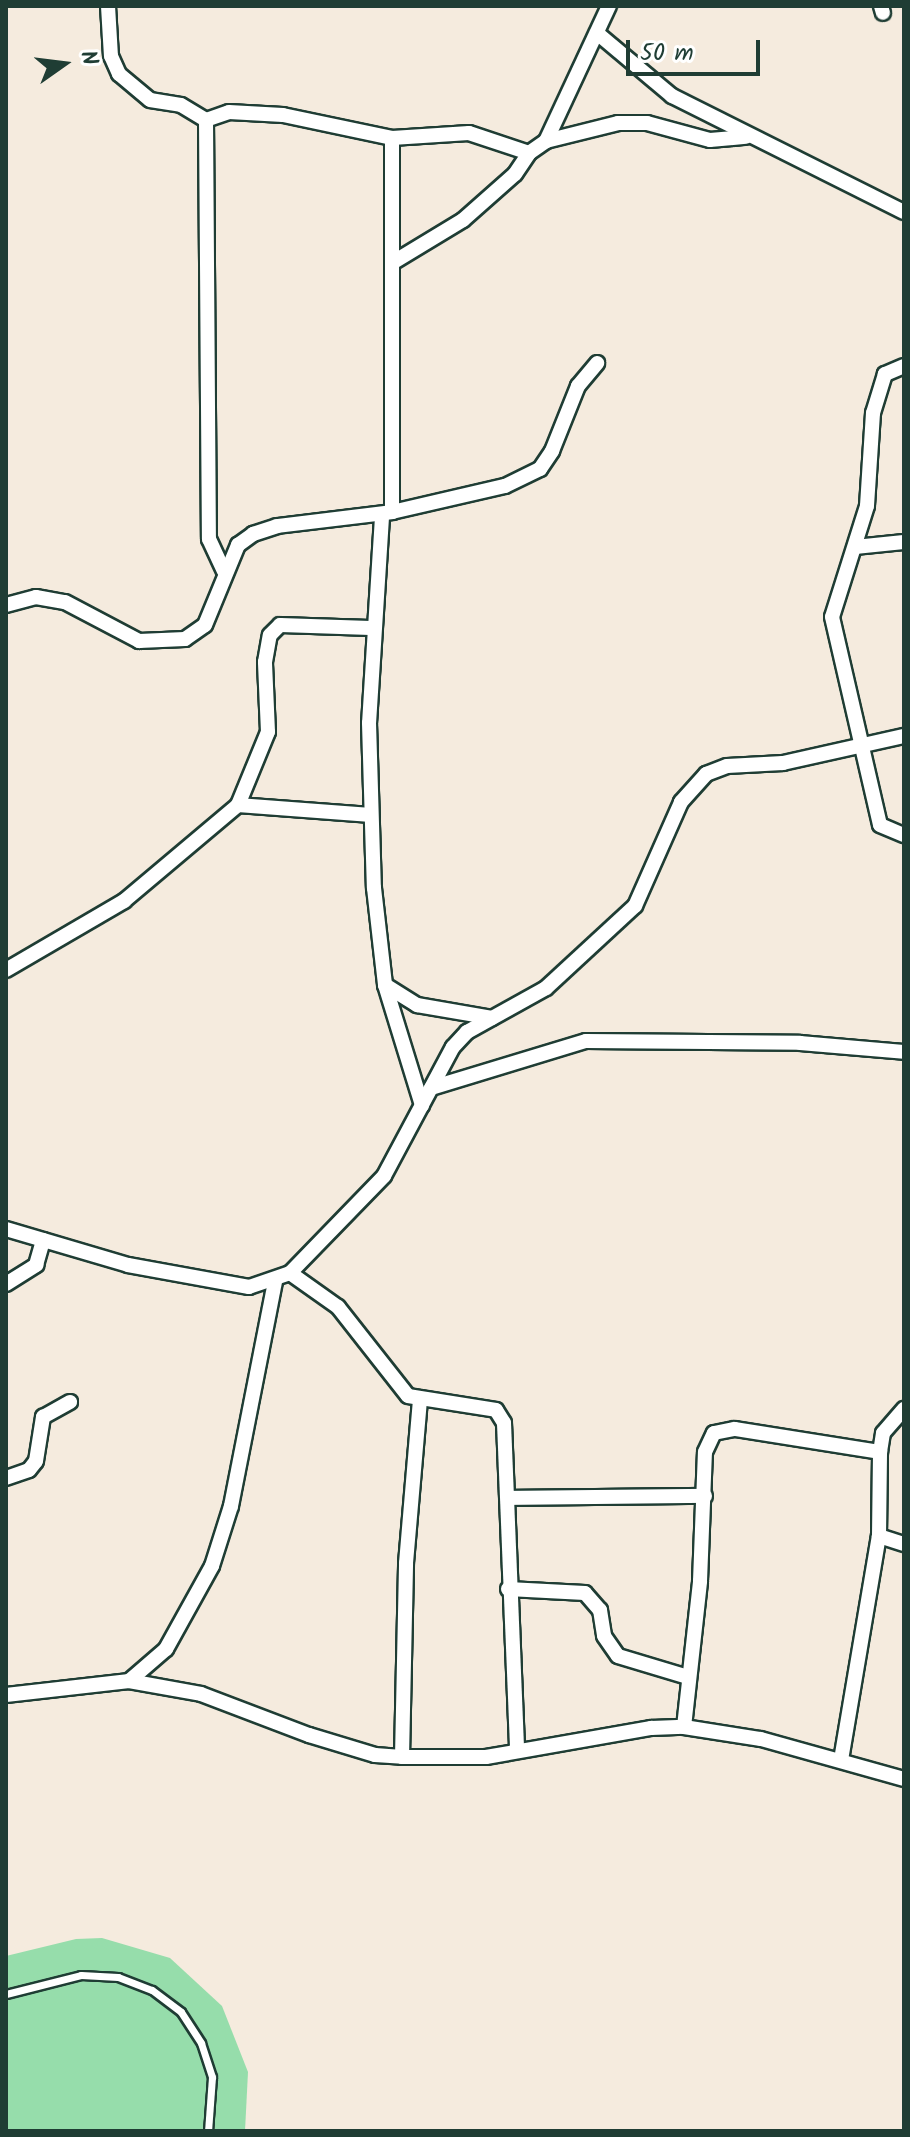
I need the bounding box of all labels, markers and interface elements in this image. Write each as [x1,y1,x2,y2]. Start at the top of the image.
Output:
north arrow [24,24,104,104]
scale bar [630,24,764,74]
text: 50 m [640,34,694,73]
text: N [69,47,106,69]

